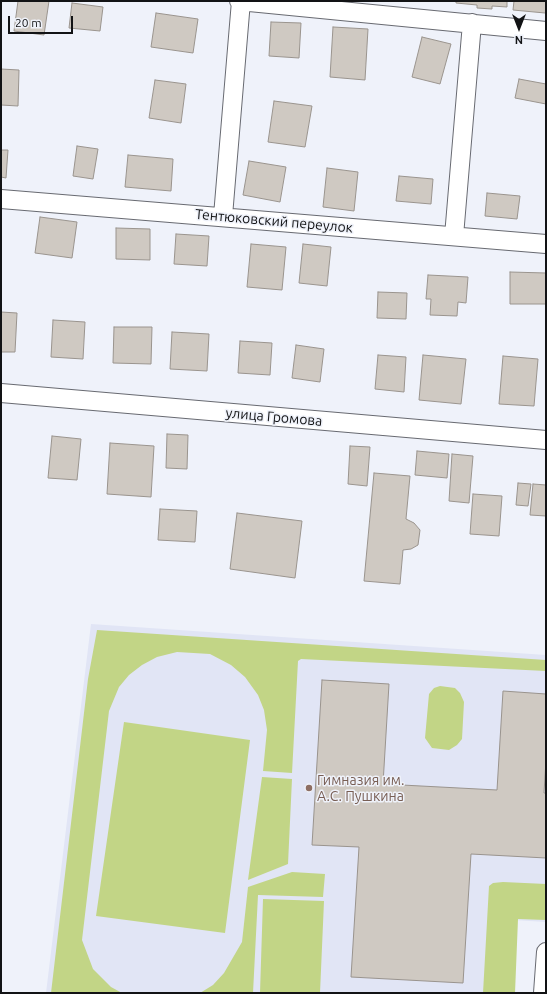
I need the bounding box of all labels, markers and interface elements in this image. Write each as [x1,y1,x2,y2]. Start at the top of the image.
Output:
scale bar [10,8,75,34]
north arrow [499,8,539,48]
text: 20 m [15,16,42,29]
text: N [515,34,523,46]
street label: Тентюковский переулок [194,206,354,236]
street label: улица Громова [225,404,323,430]
place label: Гимназия им. А.С. Пушкина [317,772,404,804]
marker: Гимназия им. А.С. Пушкина [304,783,314,793]

